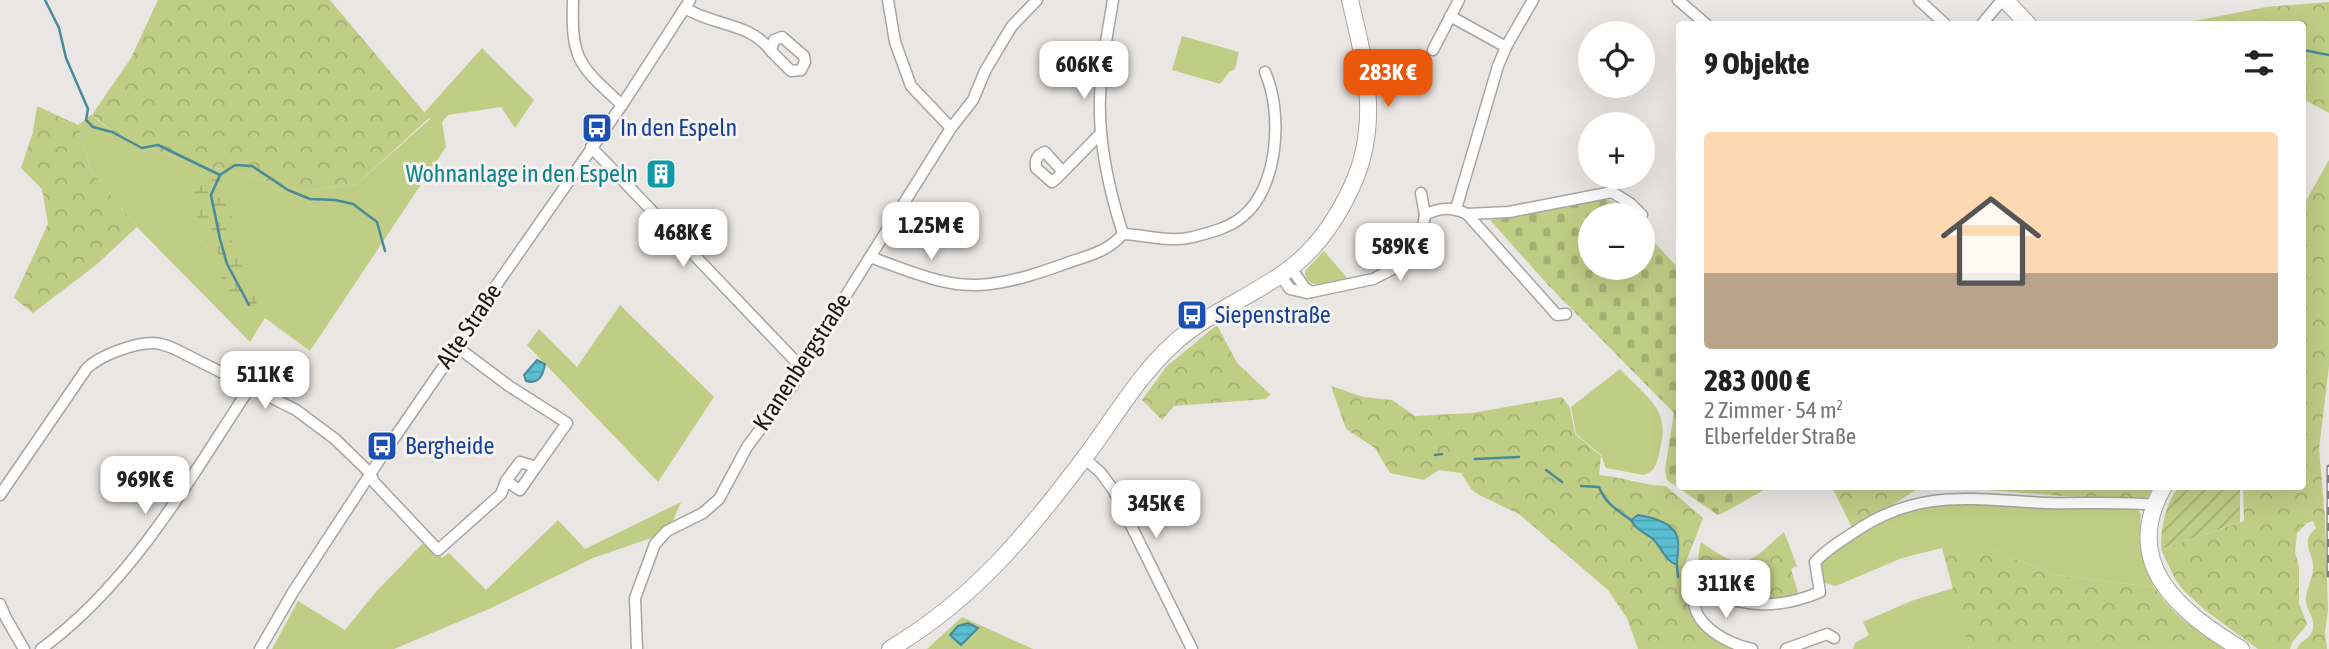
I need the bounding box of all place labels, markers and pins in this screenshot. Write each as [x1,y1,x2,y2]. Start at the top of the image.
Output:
pin: 606K € [1027,42,1141,101]
pin: 283K € [1331,50,1445,109]
bus stop icon: In den Espeln [580,111,614,145]
place label: In den Espeln [620,114,737,141]
building icon: Wohnanlage in den Espeln [644,157,678,191]
place label: Wohnanlage in den Espeln [406,160,638,187]
pin: 1.25M € [866,202,996,262]
pin: 468K € [626,210,740,269]
pin: 589K € [1343,224,1457,283]
bus stop icon: Siepenstraße [1175,298,1209,332]
place label: Siepenstraße [1215,301,1331,328]
pin: 511K € [208,352,322,411]
bus stop icon: Bergheide [365,429,399,463]
place label: Bergheide [405,432,494,459]
pin: 969K € [88,456,202,516]
pin: 345K € [1099,480,1213,540]
pin: 311K € [1669,560,1783,620]

